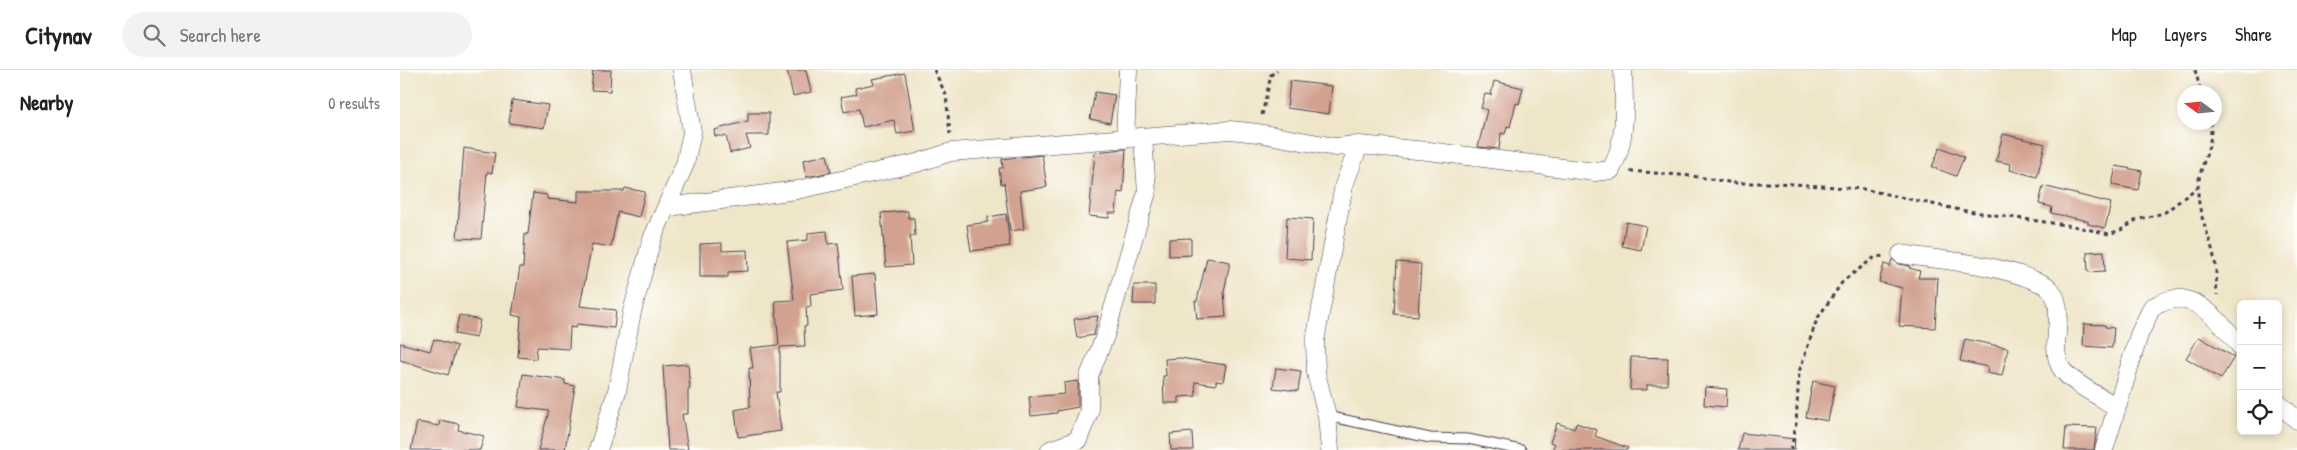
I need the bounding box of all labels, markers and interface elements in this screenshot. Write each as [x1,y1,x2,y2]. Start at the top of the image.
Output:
search box [122,12,472,57]
text: Citynav [25,19,92,51]
icon: search [140,21,168,49]
text: Search here [180,22,261,48]
text: Map [2111,22,2137,47]
text: Layers [2165,22,2207,47]
text: Share [2235,22,2272,47]
north arrow [2177,85,2222,130]
text: Nearby [20,88,73,117]
text: 0 results [328,92,380,114]
map controls [2237,300,2282,435]
button: + [2237,300,2282,345]
button: − [2237,345,2282,390]
button: locate [2237,390,2282,435]

